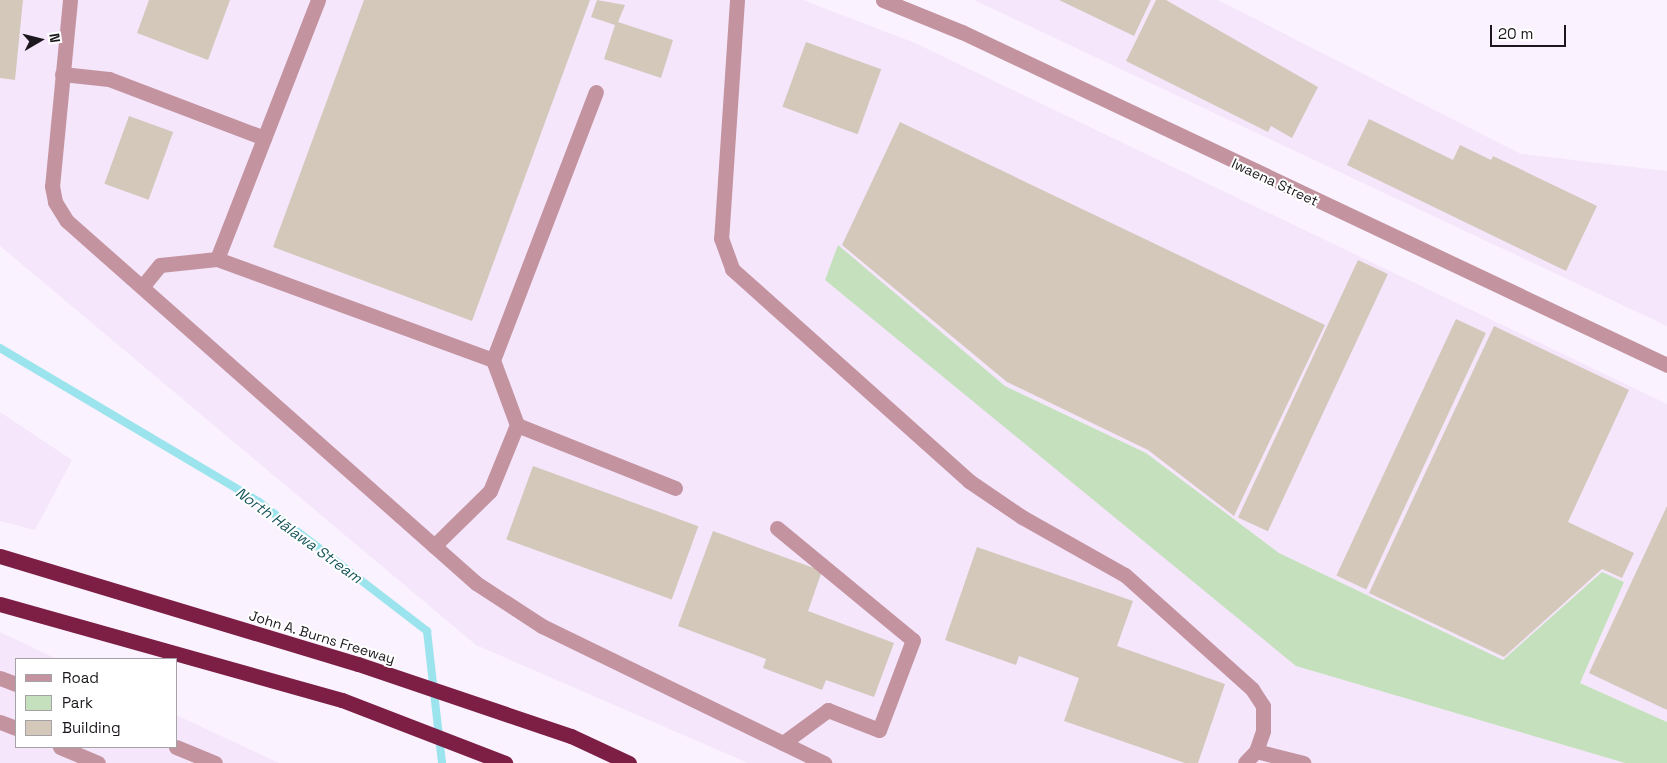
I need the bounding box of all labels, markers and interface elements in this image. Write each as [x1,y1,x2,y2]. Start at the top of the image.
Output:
north arrow [15,15,65,65]
scale bar [1492,15,1568,47]
text: 20 m [1498,24,1533,43]
text: N [45,32,64,44]
street label: Iwaena Street [1229,155,1321,209]
water label: North Hālawa Stream [232,483,366,587]
street label: John A. Burns Freeway [247,607,397,667]
legend [15,658,178,748]
text: Road [62,668,99,687]
text: Park [62,693,93,712]
text: Building [62,718,121,737]

